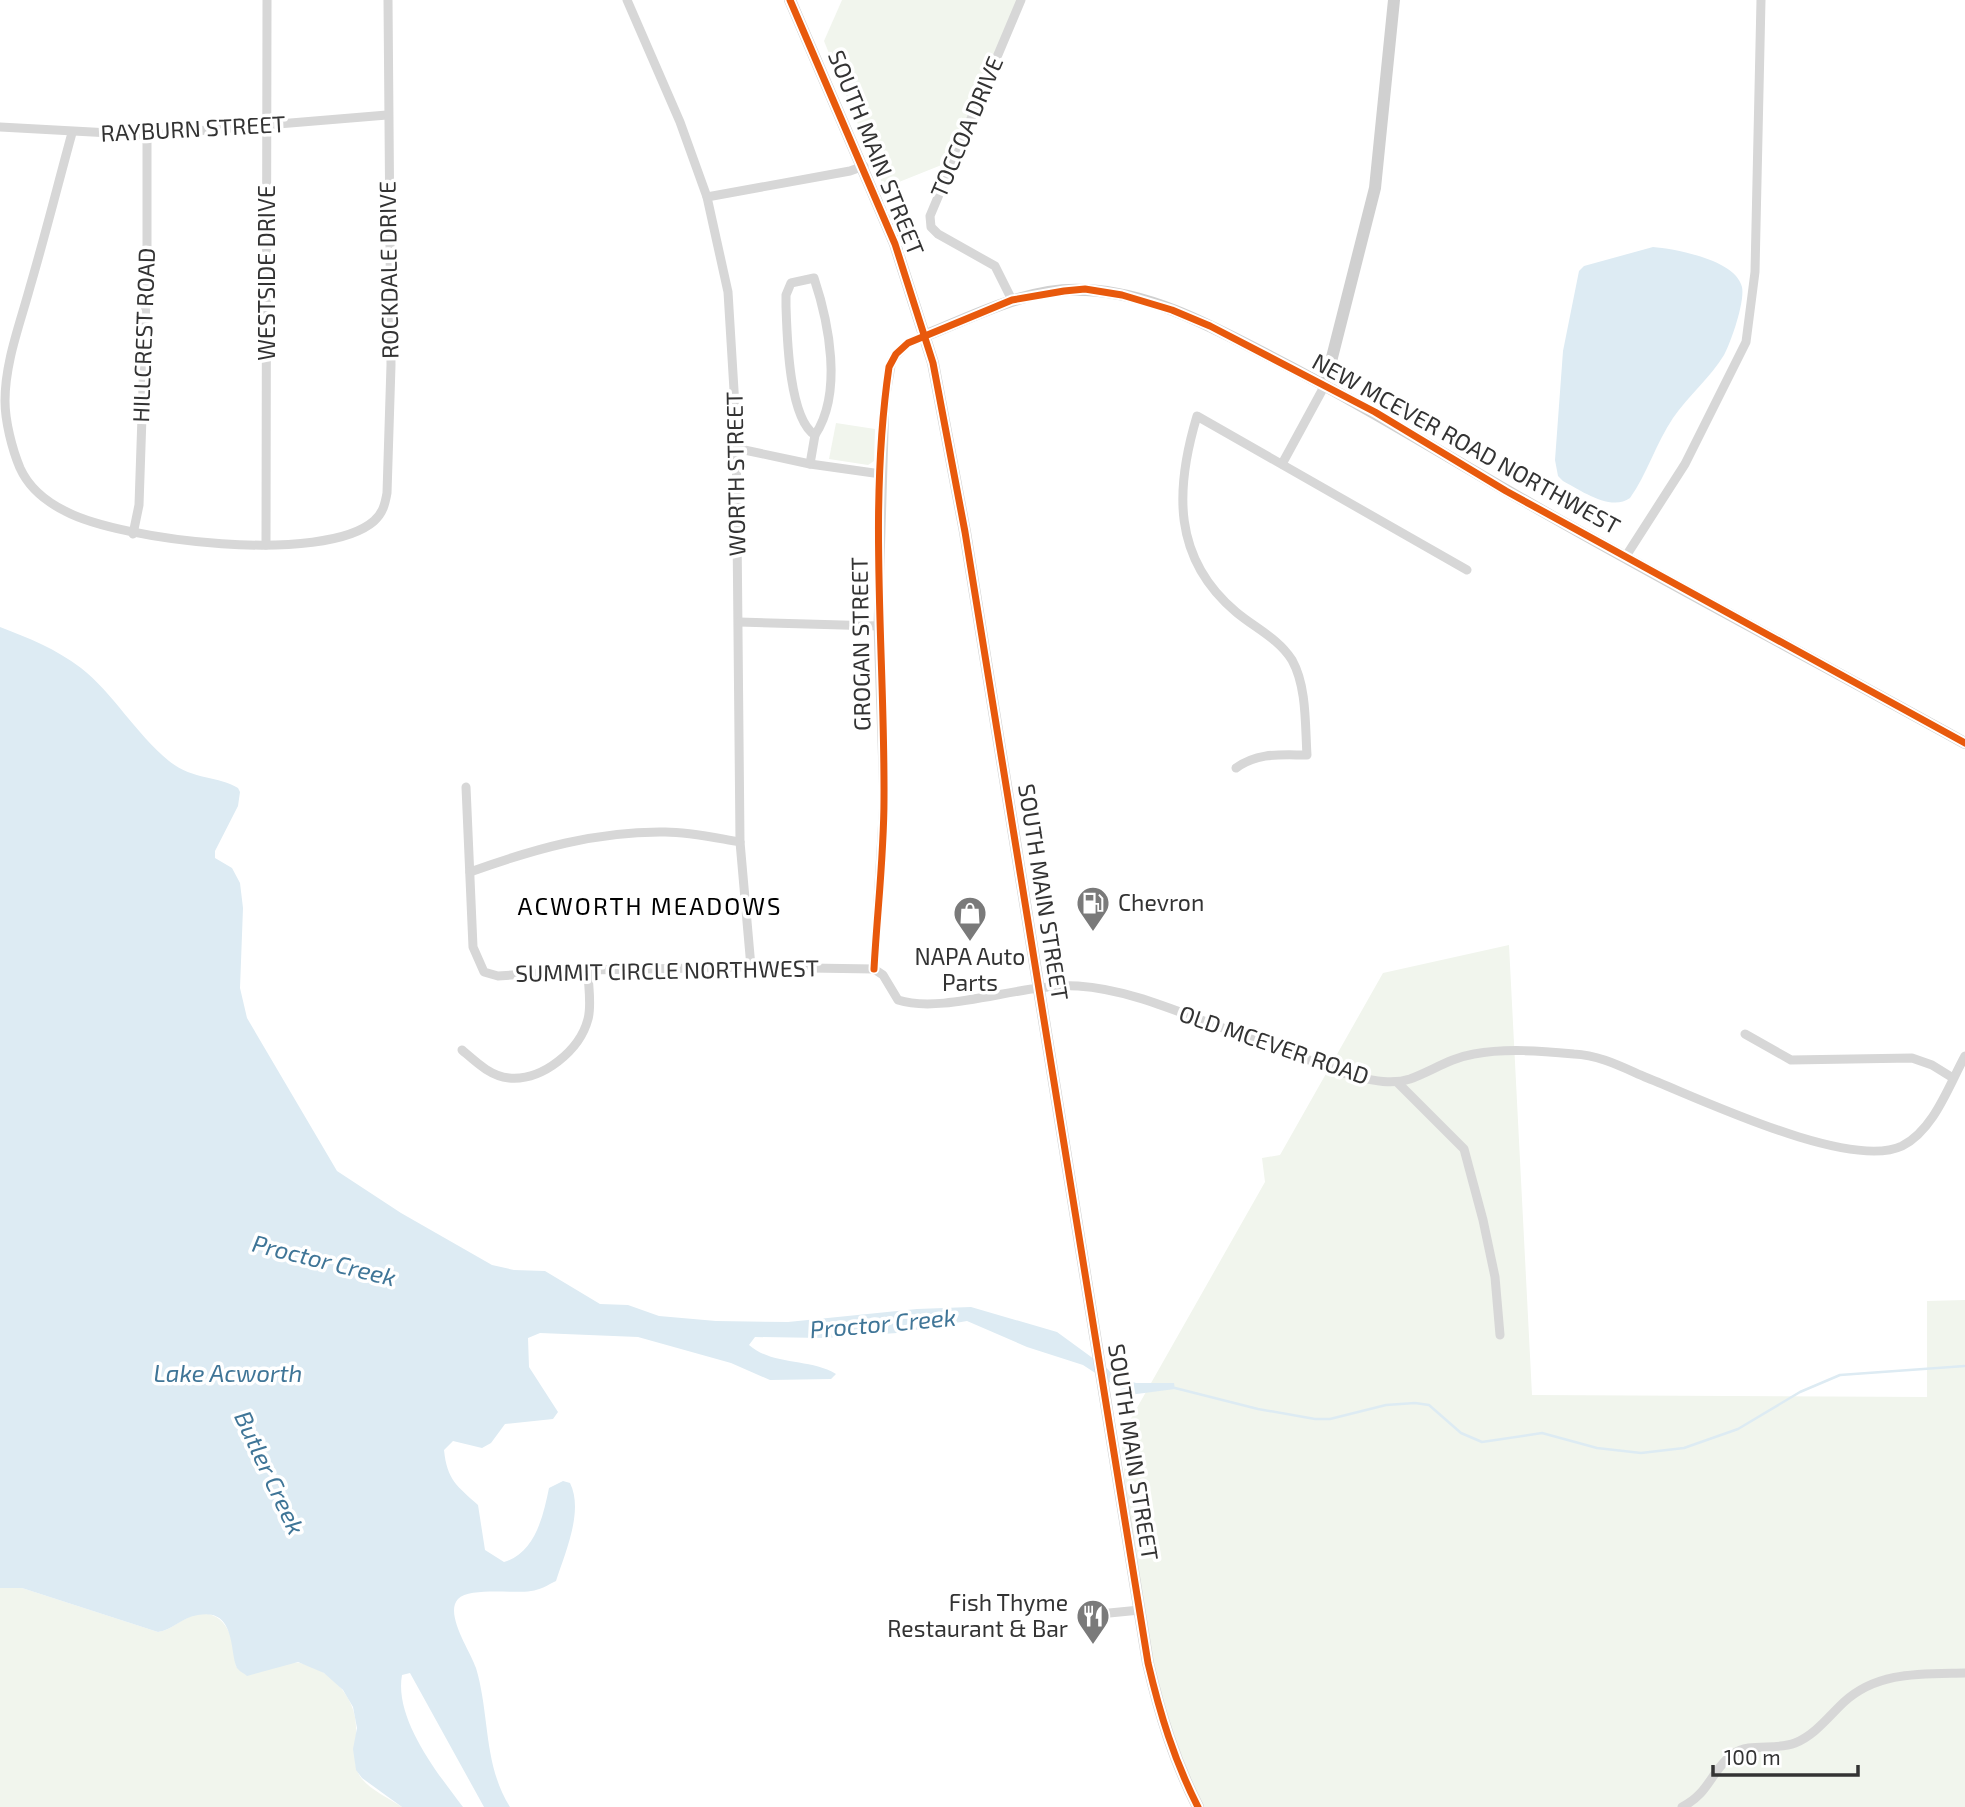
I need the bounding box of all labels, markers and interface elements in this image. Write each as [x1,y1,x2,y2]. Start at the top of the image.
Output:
street label: SOUTH MAIN STREET [823,46,931,259]
street label: TOCCOA DRIVE [924,52,1008,201]
street label: RAYBURN STREET [100,109,286,147]
street label: ROCKDALE DRIVE [372,181,404,359]
street label: WESTSIDE DRIVE [252,185,280,361]
street label: HILLCREST ROAD [126,247,160,423]
street label: NEW MCEVER ROAD NORTHWEST [1308,347,1625,540]
street label: WORTH STREET [720,391,750,557]
street label: GROGAN STREET [844,557,876,731]
street label: SOUTH MAIN STREET [1013,782,1075,1002]
fuel station icon: Chevron [1074,884,1112,933]
place label: Chevron [1118,888,1204,916]
district label: ACWORTH MEADOWS [518,891,782,920]
shop icon: NAPA Auto Parts [951,894,989,943]
place label: NAPA Auto Parts [915,942,1025,996]
street label: SUMMIT CIRCLE NORTHWEST [515,953,819,987]
street label: OLD MCEVER ROAD [1176,998,1373,1090]
water label: Proctor Creek [250,1228,399,1291]
water label: Proctor Creek [808,1302,957,1343]
street label: SOUTH MAIN STREET [1103,1342,1165,1562]
water label: Lake Acworth [154,1358,302,1387]
water label: Butler Creek [229,1406,312,1539]
place label: Fish Thyme Restaurant & Bar [887,1588,1068,1642]
restaurant icon: Fish Thyme Restaurant & Bar [1074,1597,1112,1646]
scale bar [1713,1734,1858,1778]
text: 100 m [1724,1744,1781,1769]

